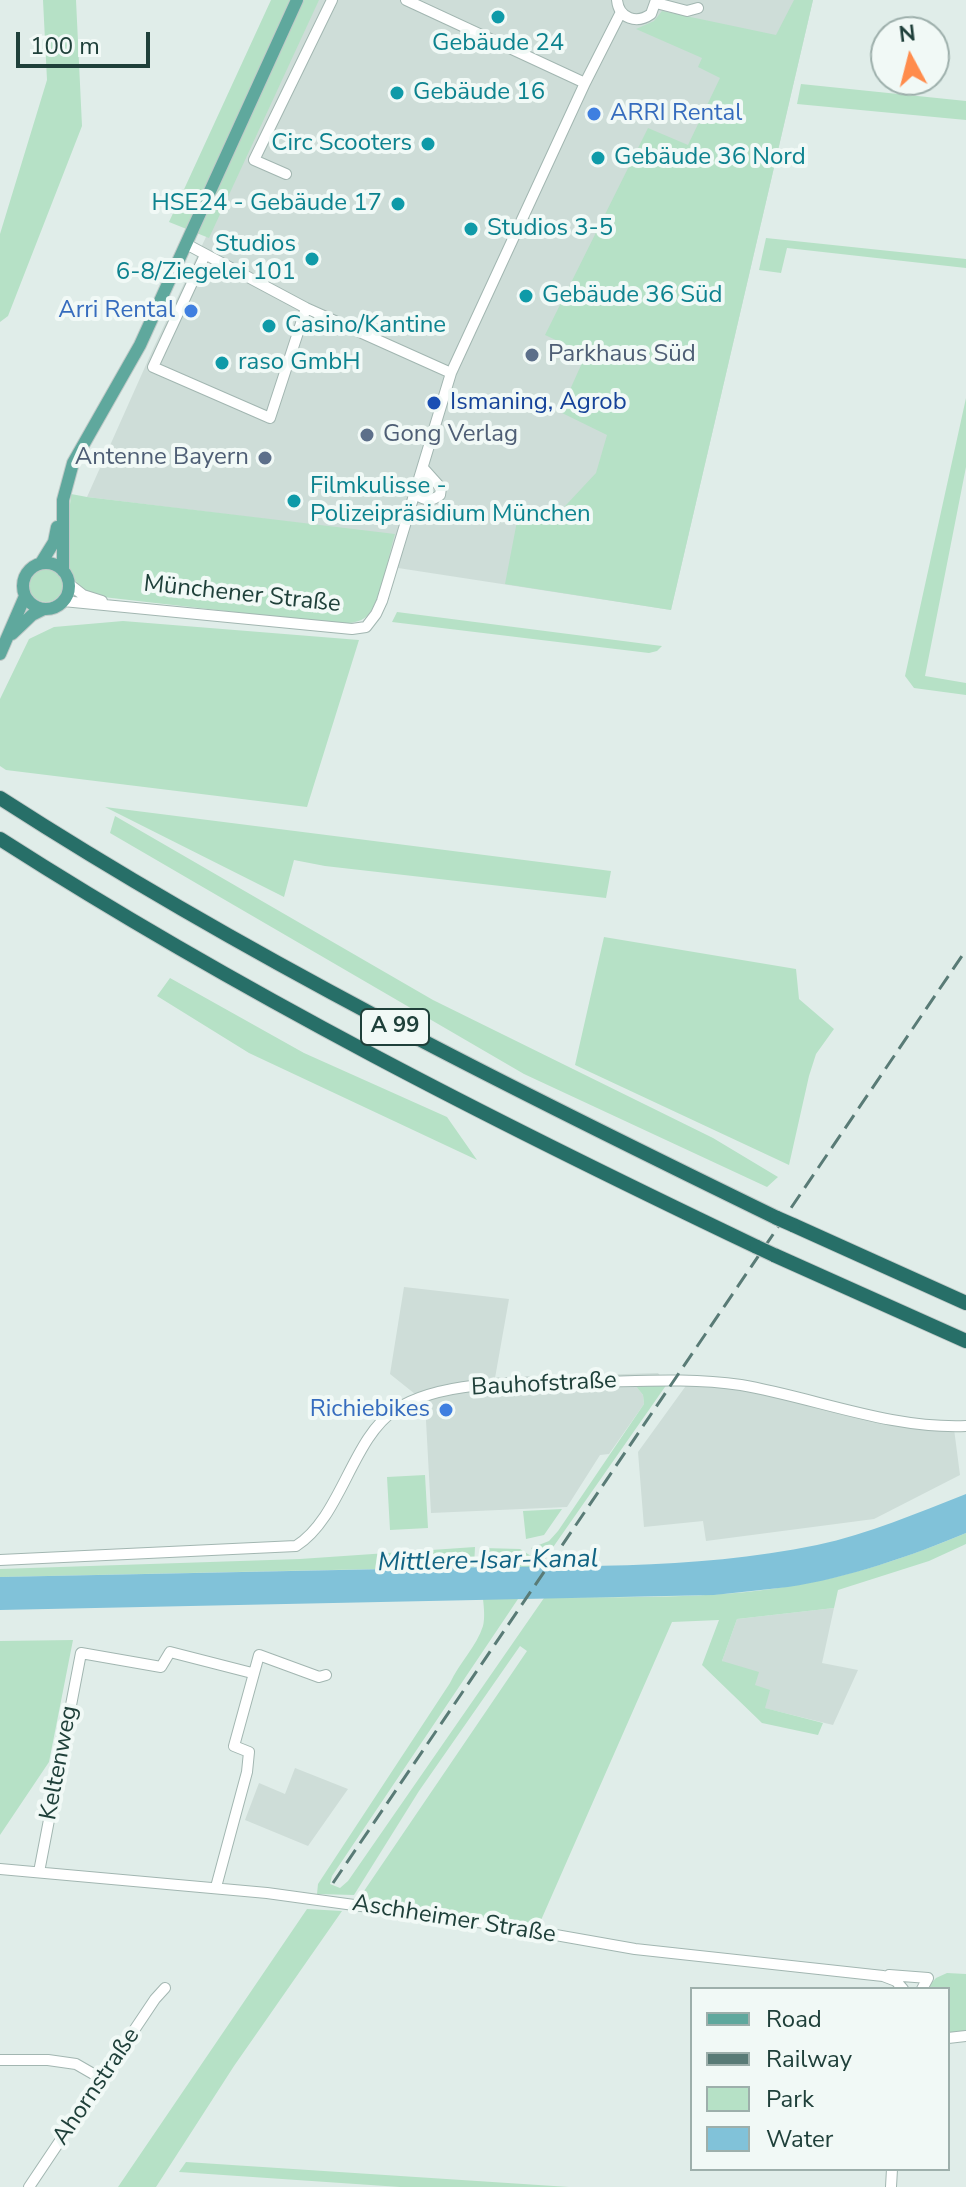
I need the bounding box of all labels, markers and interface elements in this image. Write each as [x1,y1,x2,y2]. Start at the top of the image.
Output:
marker: Gebäude 24 [489,8,507,26]
scale bar [20,16,154,66]
north arrow [870,16,950,96]
text: N [897,18,917,50]
text: 100 m [30,30,100,62]
place label: Gebäude 24 [432,30,564,58]
place label: Gebäude 16 [413,79,545,107]
marker: Gebäude 16 [388,84,406,102]
place label: ARRI Rental [610,100,742,128]
marker: ARRI Rental [585,105,603,123]
place label: Circ Scooters [271,130,412,158]
marker: Circ Scooters [419,135,437,153]
place label: Gebäude 36 Nord [614,144,806,172]
marker: Gebäude 36 Nord [589,149,607,167]
place label: HSE24 - Gebäude 17 [152,190,382,218]
marker: HSE24 - Gebäude 17 [389,195,407,213]
place label: Studios 3-5 [487,215,613,243]
marker: Studios 3-5 [462,220,480,238]
place label: Studios 6-8/Ziegelei 101 [116,231,296,287]
marker: Studios 6-8/Ziegelei 101 [303,250,321,268]
place label: Gebäude 36 Süd [542,282,722,310]
marker: Gebäude 36 Süd [517,287,535,305]
place label: Arri Rental [58,297,175,325]
marker: Arri Rental [182,302,200,320]
place label: Casino/Kantine [285,312,446,340]
marker: Casino/Kantine [260,317,278,335]
place label: Parkhaus Süd [548,341,696,369]
marker: Parkhaus Süd [523,346,541,364]
place label: raso GmbH [238,349,360,377]
marker: raso GmbH [213,354,231,372]
place label: Ismaning, Agrob [450,389,627,417]
marker: Ismaning, Agrob [425,394,443,412]
place label: Gong Verlag [383,421,518,449]
marker: Gong Verlag [358,426,376,444]
place label: Antenne Bayern [75,444,249,472]
marker: Antenne Bayern [256,449,274,467]
place label: Filmkulisse - Polizeipräsidium München [310,473,591,529]
marker: Filmkulisse - Polizeipräsidium München [285,492,303,510]
street label: Münchener Straße [142,570,342,620]
road number: A 99 [361,1009,429,1045]
street label: Bauhofstraße [471,1367,617,1403]
place label: Richiebikes [310,1396,430,1424]
marker: Richiebikes [437,1401,455,1419]
water label: Mittlere-Isar-Kanal [377,1544,599,1580]
street label: Keltenweg [35,1703,85,1823]
street label: Aschheimer Straße [350,1890,558,1950]
legend [690,1987,950,2171]
text: Road [766,2003,822,2035]
street label: Ahornstraße [47,2023,147,2151]
text: Railway [766,2043,852,2075]
text: Park [766,2083,814,2115]
text: Water [766,2123,833,2155]

